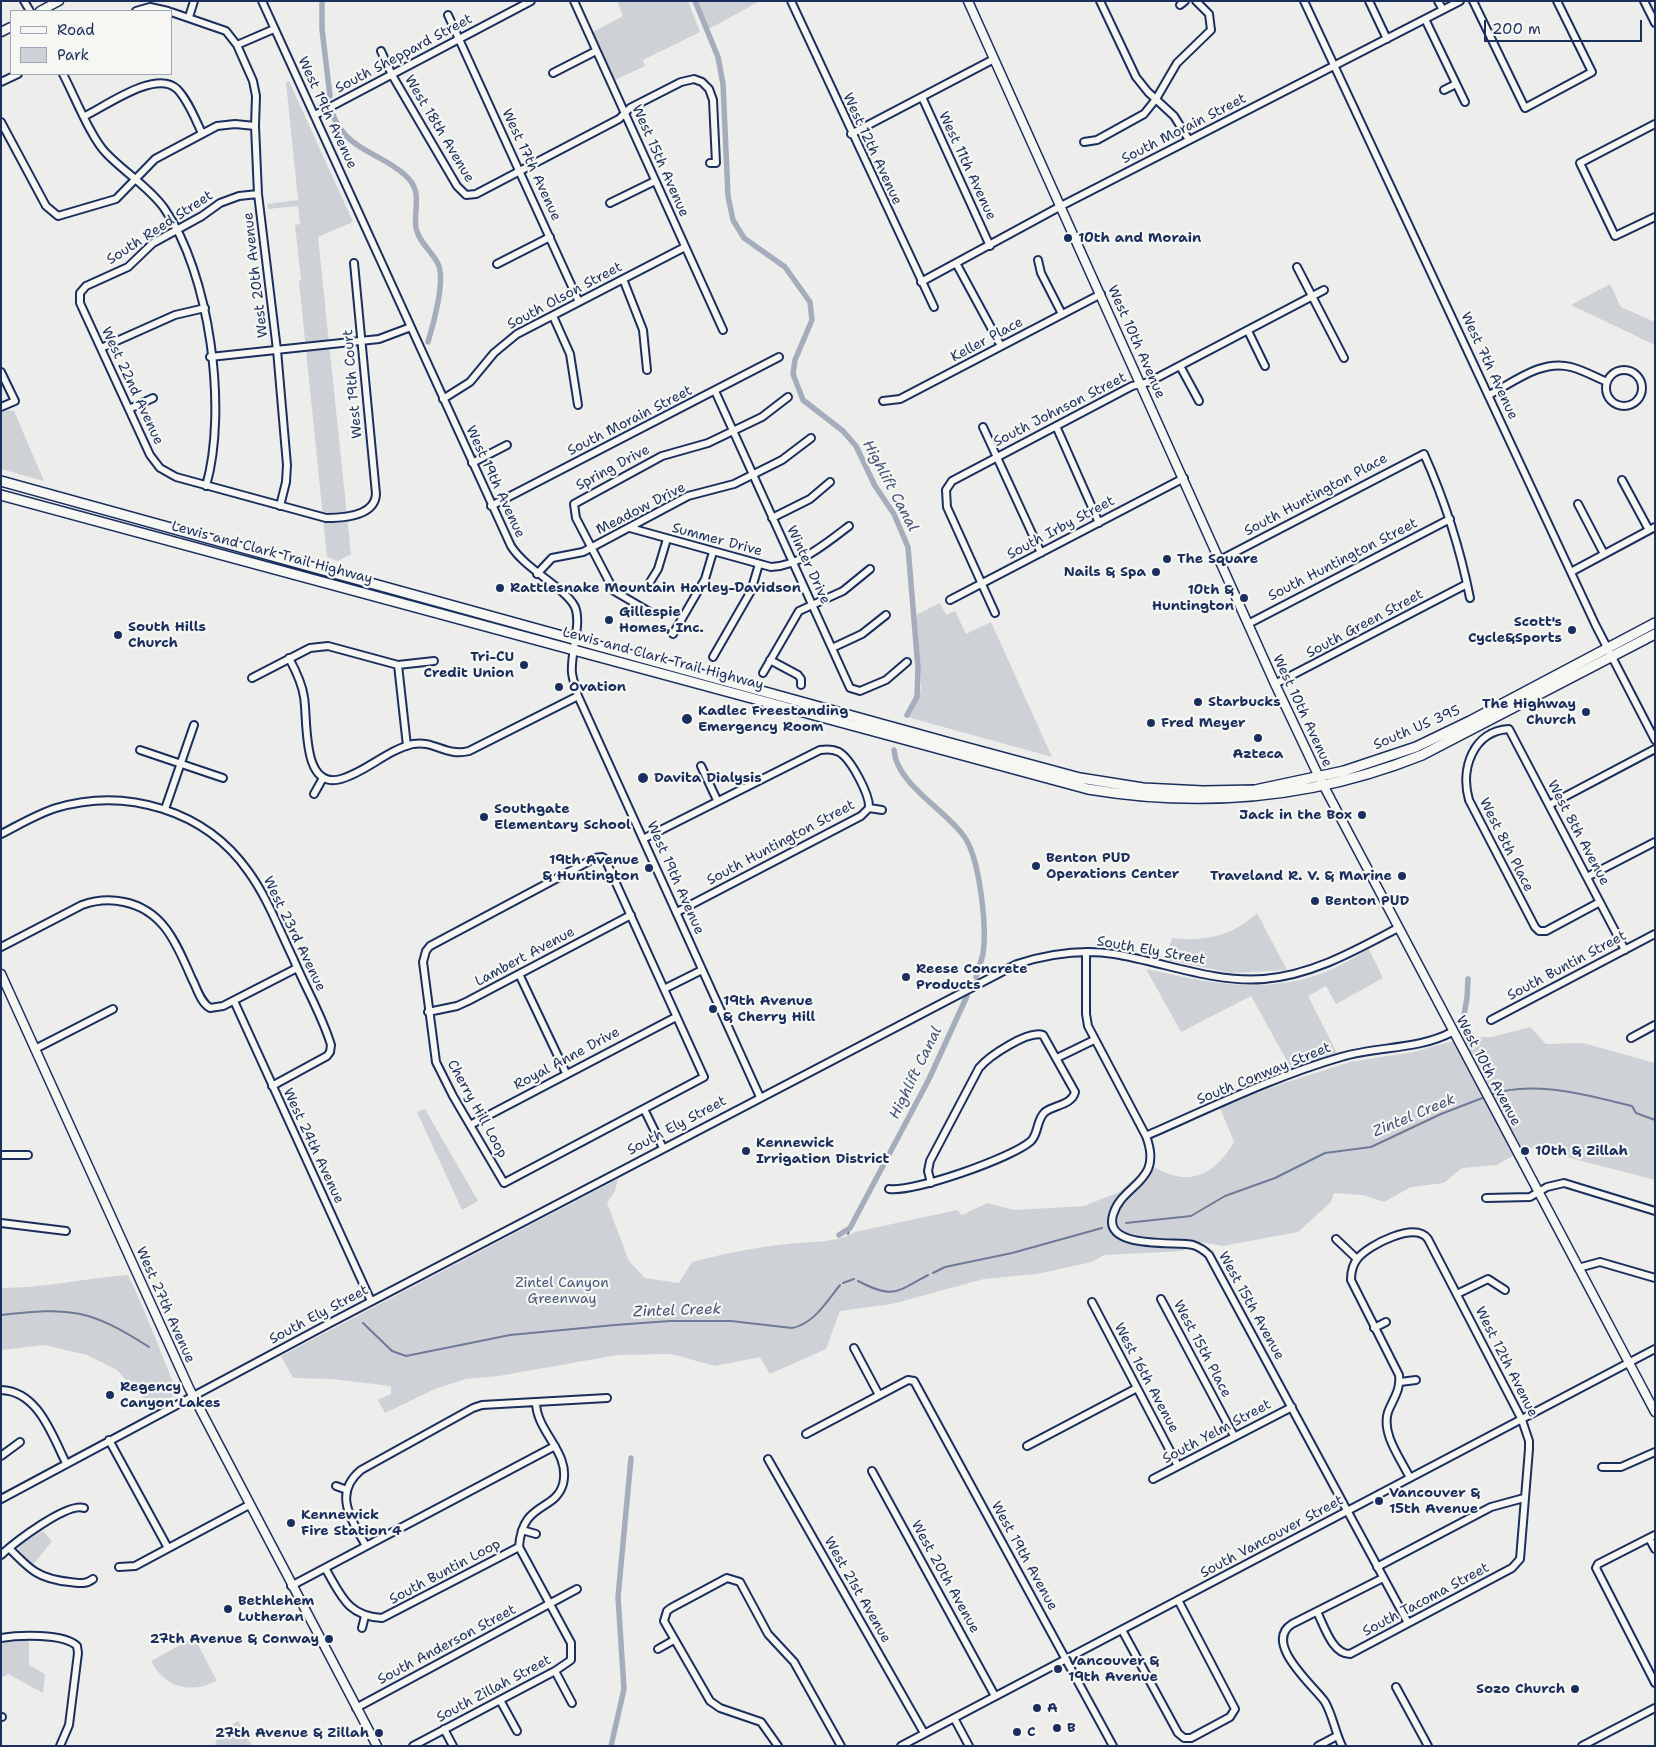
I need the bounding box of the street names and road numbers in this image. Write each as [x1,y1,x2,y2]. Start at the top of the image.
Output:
street label: South Sheppard Street [333,11,475,97]
street label: West 19th Avenue [294,54,360,172]
street label: West 18th Avenue [400,72,478,186]
street label: West 12th Avenue [839,90,905,208]
street label: South Morain Street [1119,90,1249,168]
street label: West 15th Avenue [628,102,692,220]
street label: West 17th Avenue [498,106,564,224]
street label: West 11th Avenue [934,109,1000,223]
street label: South Reed Street [104,187,216,269]
street label: West 20th Avenue [240,211,272,339]
street label: South Olson Street [505,259,625,333]
street label: West 10th Avenue [1103,283,1169,401]
street label: West 7th Avenue [1457,310,1521,422]
street label: Keller Place [948,314,1026,366]
street label: West 22nd Avenue [97,324,167,448]
street label: West 19th Court [340,329,366,439]
street label: South Johnson Street [991,369,1129,451]
street label: South Morain Street [565,382,695,460]
street label: West 19th Avenue [462,423,528,541]
street label: Spring Drive [573,442,653,494]
street label: South Huntington Place [1241,450,1391,540]
street label: Meadow Drive [594,479,688,539]
street label: South Irby Street [1004,493,1118,563]
street label: South Huntington Street [1266,515,1420,605]
street label: Lewis and Clark Trail Highway [170,518,374,588]
street label: Summer Drive [670,520,764,560]
street label: Winter Drive [782,523,834,607]
street label: South Green Street [1304,586,1426,662]
street label: Lewis and Clark Trail Highway [561,624,765,694]
street label: West 10th Avenue [1269,652,1335,770]
street label: South US 395 [1371,702,1463,754]
street label: West 8th Avenue [1543,778,1613,888]
street label: West 8th Place [1475,795,1537,895]
street label: South Huntington Street [704,797,858,889]
street label: West 19th Avenue [643,819,707,937]
street label: West 23rd Avenue [259,874,329,994]
street label: Lambert Avenue [472,924,578,990]
street label: South Buntin Street [1505,928,1629,1004]
street label: South Ely Street [1095,933,1207,969]
street label: West 10th Avenue [1452,1013,1524,1129]
street label: Royal Anne Drive [511,1024,623,1094]
street label: South Conway Street [1195,1039,1333,1109]
street label: Cherry Hill Loop [443,1057,511,1161]
street label: West 24th Avenue [279,1086,347,1206]
street label: South Ely Street [625,1093,729,1159]
street label: West 27th Avenue [132,1244,198,1366]
street label: West 15th Avenue [1214,1249,1288,1363]
street label: South Ely Street [267,1282,371,1348]
street label: West 15th Place [1169,1298,1235,1400]
street label: West 12th Avenue [1471,1304,1541,1420]
street label: West 16th Avenue [1110,1320,1182,1436]
street label: South Yelm Street [1160,1396,1274,1468]
street label: South Vancouver Street [1198,1492,1346,1582]
street label: West 19th Avenue [987,1499,1061,1613]
street label: West 20th Avenue [907,1518,983,1636]
street label: West 21st Avenue [820,1534,894,1646]
street label: South Buntin Loop [387,1536,503,1608]
street label: South Tacoma Street [1360,1559,1492,1641]
street label: South Anderson Street [375,1601,519,1689]
street label: South Zillah Street [434,1652,554,1726]

